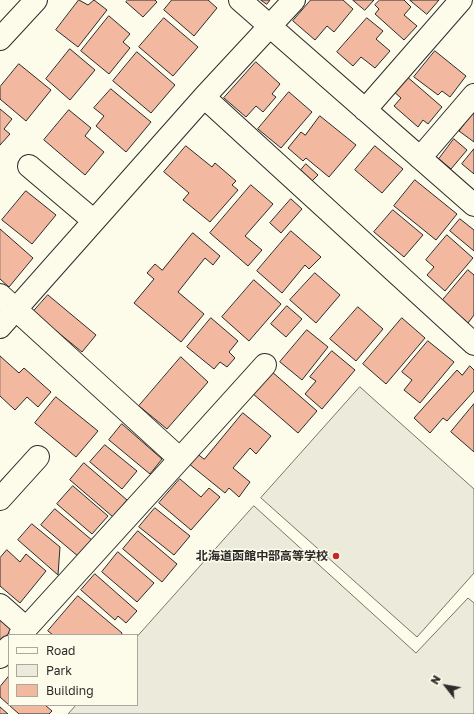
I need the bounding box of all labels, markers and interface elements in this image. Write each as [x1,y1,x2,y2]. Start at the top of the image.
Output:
place label: 北海道函館中部高等学校 [196,549,328,563]
marker: 北海道函館中部高等学校 [331,551,341,561]
legend [8,634,138,706]
text: Road [46,643,75,658]
text: Park [46,663,72,678]
north arrow [426,666,466,706]
text: N [428,673,443,686]
text: Building [46,683,94,698]

